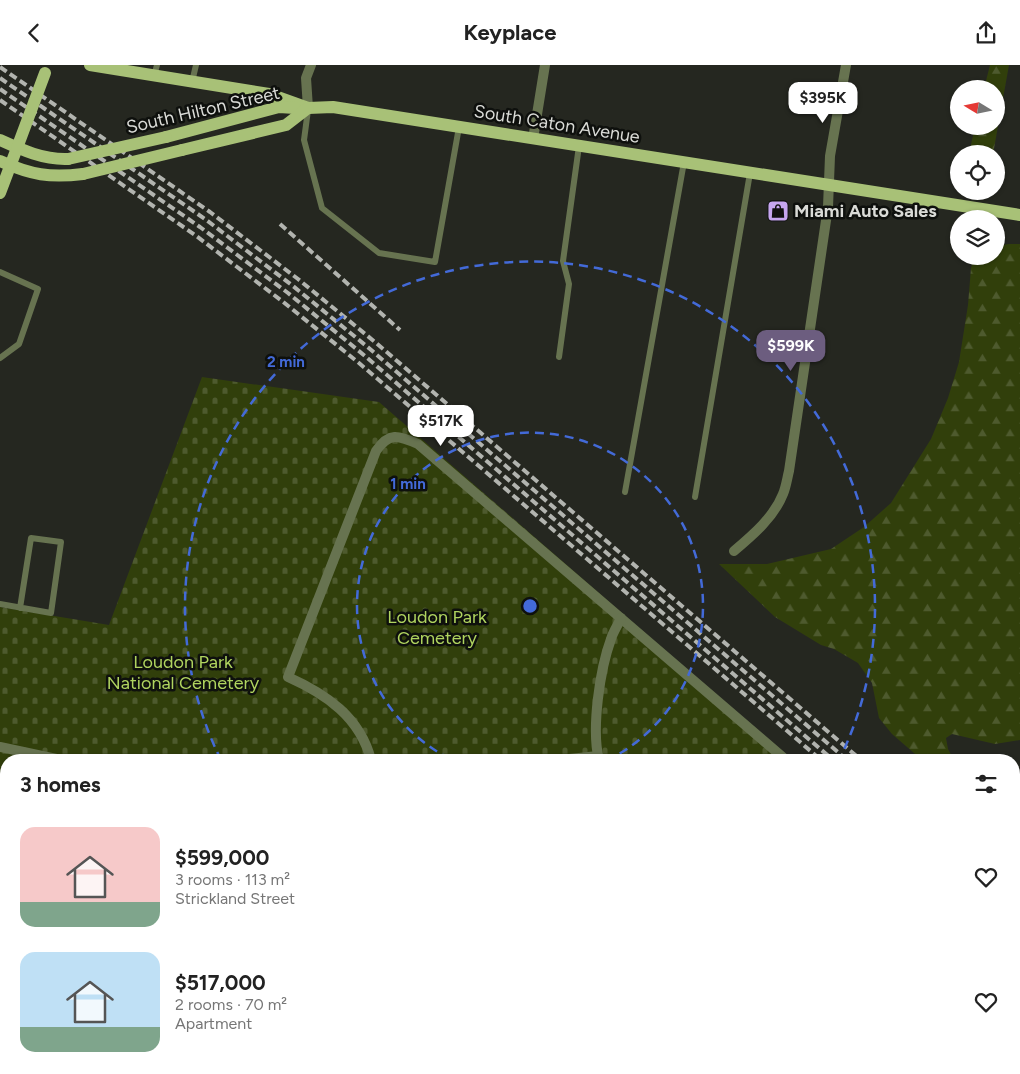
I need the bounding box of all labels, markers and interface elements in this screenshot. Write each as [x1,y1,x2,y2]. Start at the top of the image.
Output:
icon: back [20,19,48,47]
text: Keyplace [464,19,556,46]
icon: share [972,19,1000,47]
north arrow [950,80,1005,135]
map controls [950,80,1005,265]
street label: South Hilton Street [124,82,282,138]
pin: $395K [788,82,858,124]
text: $395K [800,88,847,107]
street label: South Caton Avenue [473,100,642,148]
button: locate [950,145,1005,200]
shop icon: Miami Auto Sales [766,199,790,223]
place label: Miami Auto Sales [794,200,937,222]
button: layers [950,210,1005,265]
pin: $599K [756,329,826,372]
text: $599K [767,336,815,355]
text: 2 min [267,353,305,371]
pin: $517K [406,405,476,447]
text: $517K [419,411,463,430]
text: 1 min [390,475,426,493]
centre of rings [521,597,539,615]
park label: Loudon Park Cemetery [387,606,487,649]
park label: Loudon Park National Cemetery [107,651,260,694]
icon: filters [972,770,1000,798]
text: 3 homes [20,772,101,797]
text: $599,000 [175,845,269,870]
icon: home [60,847,120,907]
icon: heart [972,863,1000,891]
text: 3 rooms · 113 m² [175,870,290,889]
text: Strickland Street [175,889,295,908]
text: $517,000 [175,970,266,995]
icon: home [60,972,120,1032]
icon: heart [972,988,1000,1016]
text: 2 rooms · 70 m² [175,995,287,1014]
text: Apartment [175,1014,252,1033]

